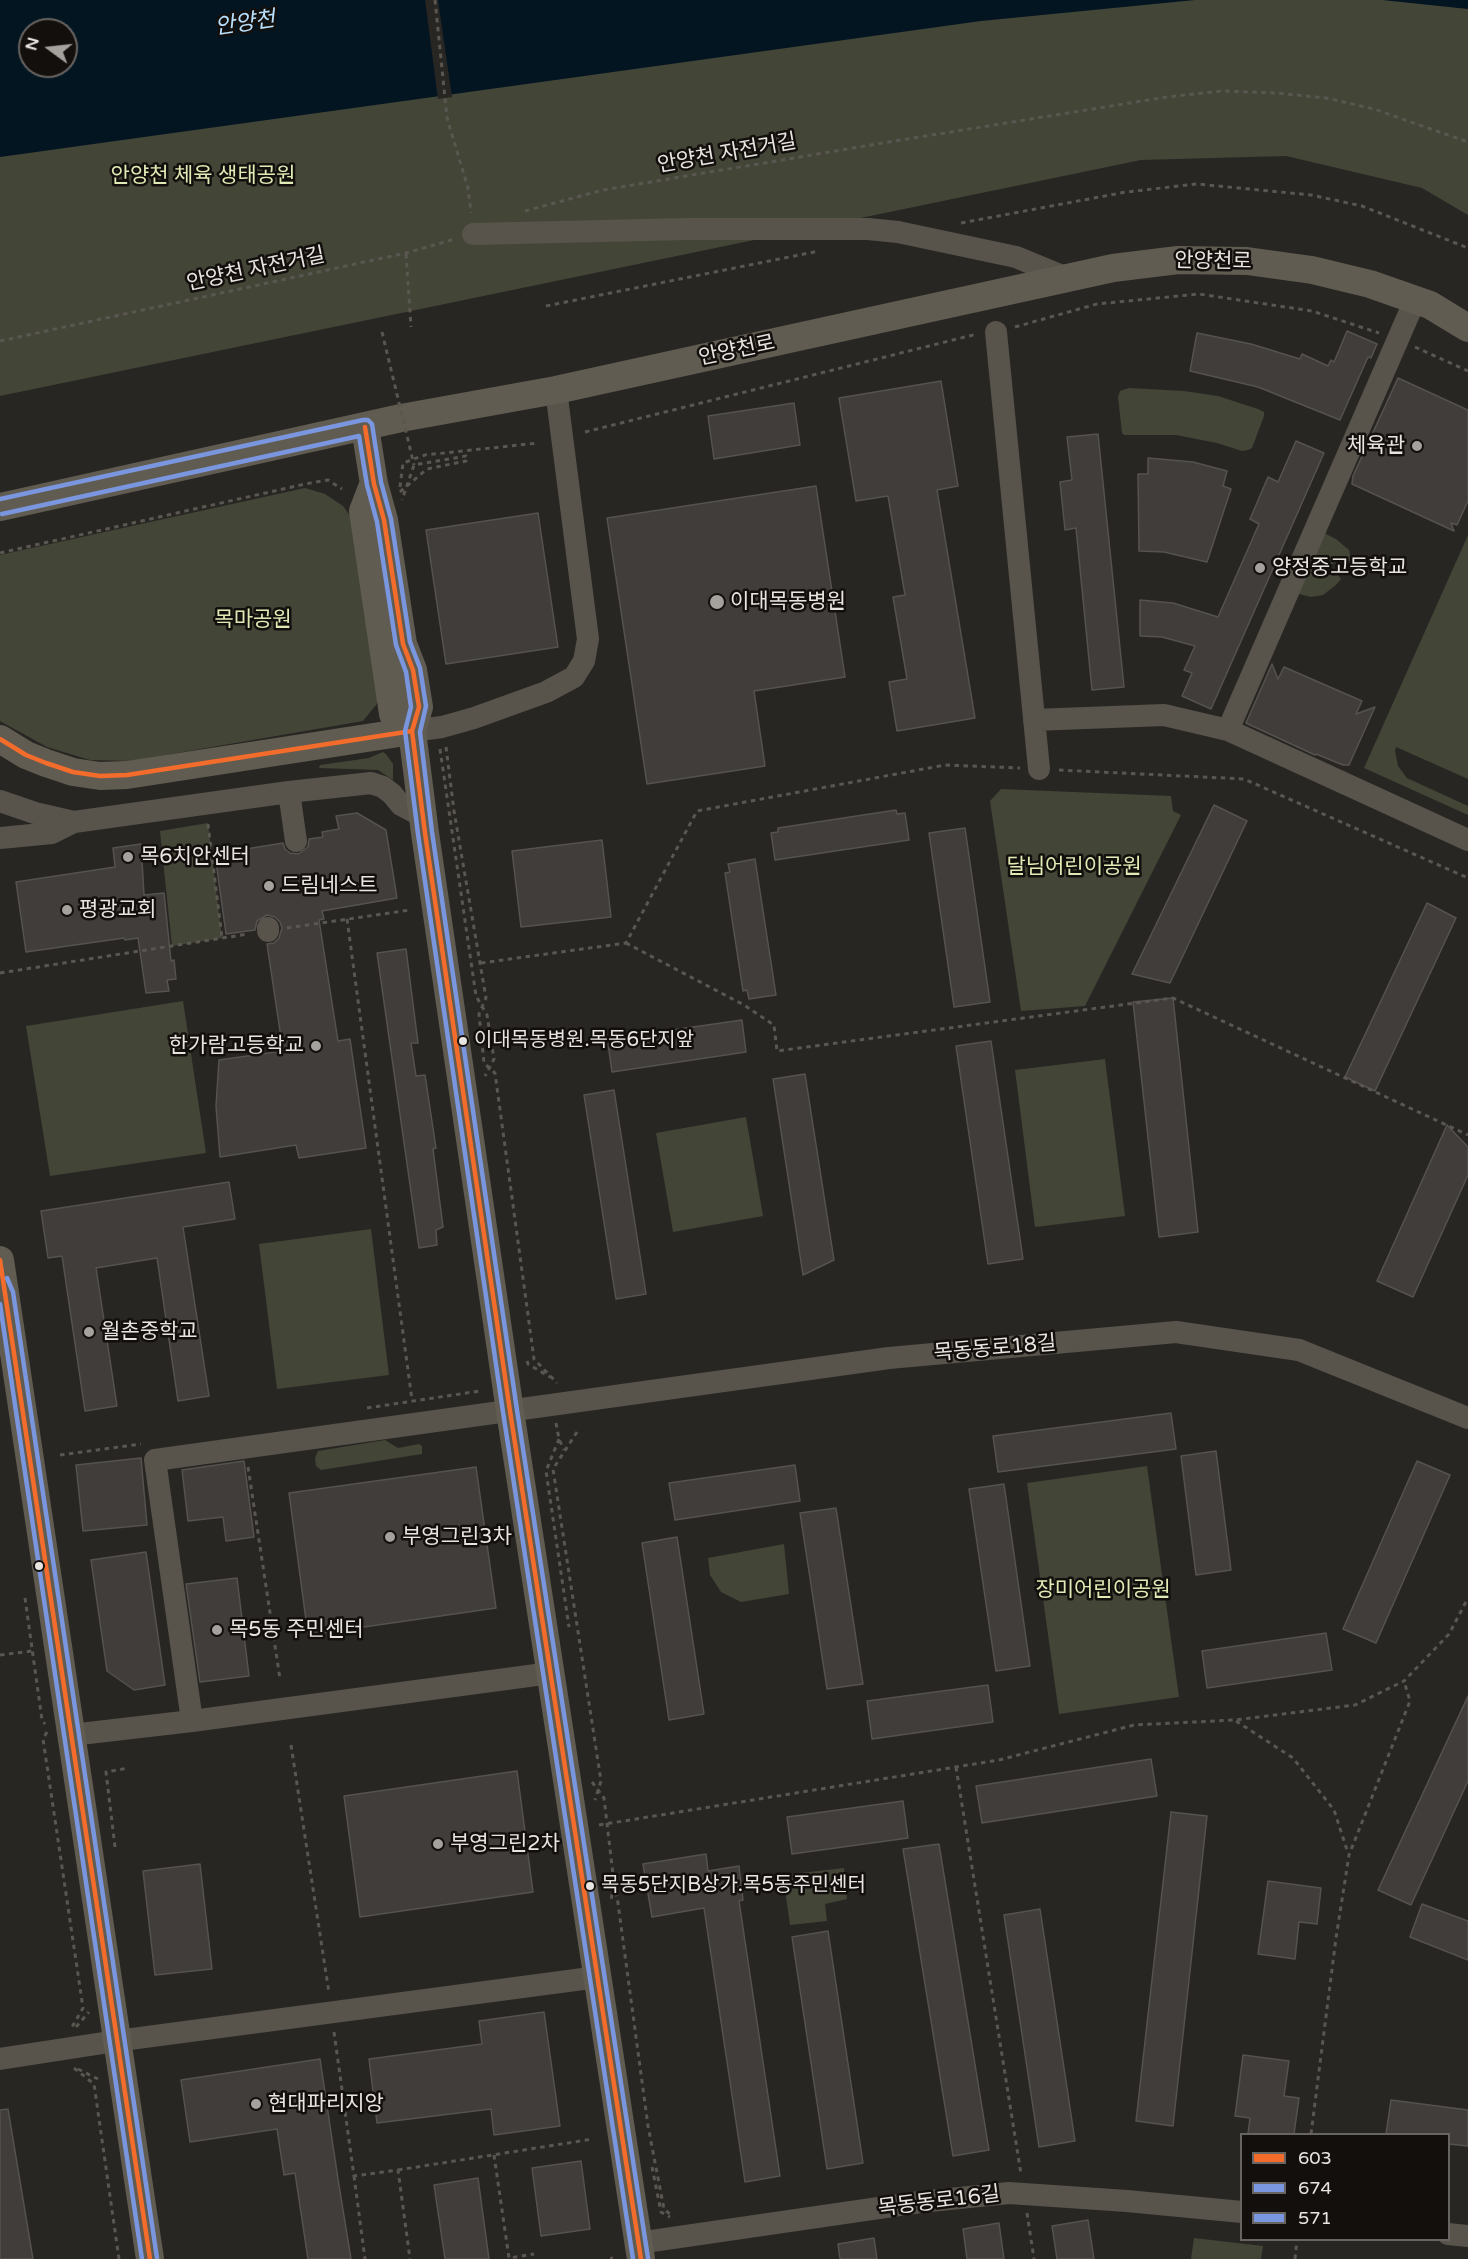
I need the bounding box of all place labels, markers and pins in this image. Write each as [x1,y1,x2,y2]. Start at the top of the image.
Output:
place label: 체육관 [1347,433,1405,459]
marker: 체육관 [1410,439,1424,453]
place label: 양정중고등학교 [1272,555,1407,581]
marker: 양정중고등학교 [1253,561,1267,575]
place label: 이대목동병원 [730,589,846,615]
marker: 이대목동병원 [708,593,726,611]
place label: 목6치안센터 [140,844,250,870]
marker: 목6치안센터 [121,850,135,864]
place label: 드림네스트 [281,873,378,899]
marker: 드림네스트 [262,879,276,893]
place label: 평광교회 [79,897,156,923]
marker: 평광교회 [60,903,74,917]
place label: 이대목동병원.목동6단지앞 [474,1029,694,1053]
place label: 한가람고등학교 [169,1033,304,1059]
marker: 이대목동병원.목동6단지앞 [457,1035,469,1047]
marker: 한가람고등학교 [309,1039,323,1053]
place label: 월촌중학교 [101,1319,198,1345]
marker: 월촌중학교 [82,1325,96,1339]
place label: 부영그린3차 [402,1524,512,1550]
marker: 부영그린3차 [383,1530,397,1544]
unlabelled marker [33,1560,45,1572]
place label: 목5동 주민센터 [229,1617,364,1643]
marker: 목5동 주민센터 [210,1623,224,1637]
place label: 부영그린2차 [450,1831,560,1857]
marker: 부영그린2차 [431,1837,445,1851]
place label: 목동5단지B상가.목5동주민센터 [601,1874,866,1898]
marker: 목동5단지B상가.목5동주민센터 [584,1880,596,1892]
place label: 현대파리지앙 [268,2091,384,2117]
marker: 현대파리지앙 [249,2097,263,2111]

